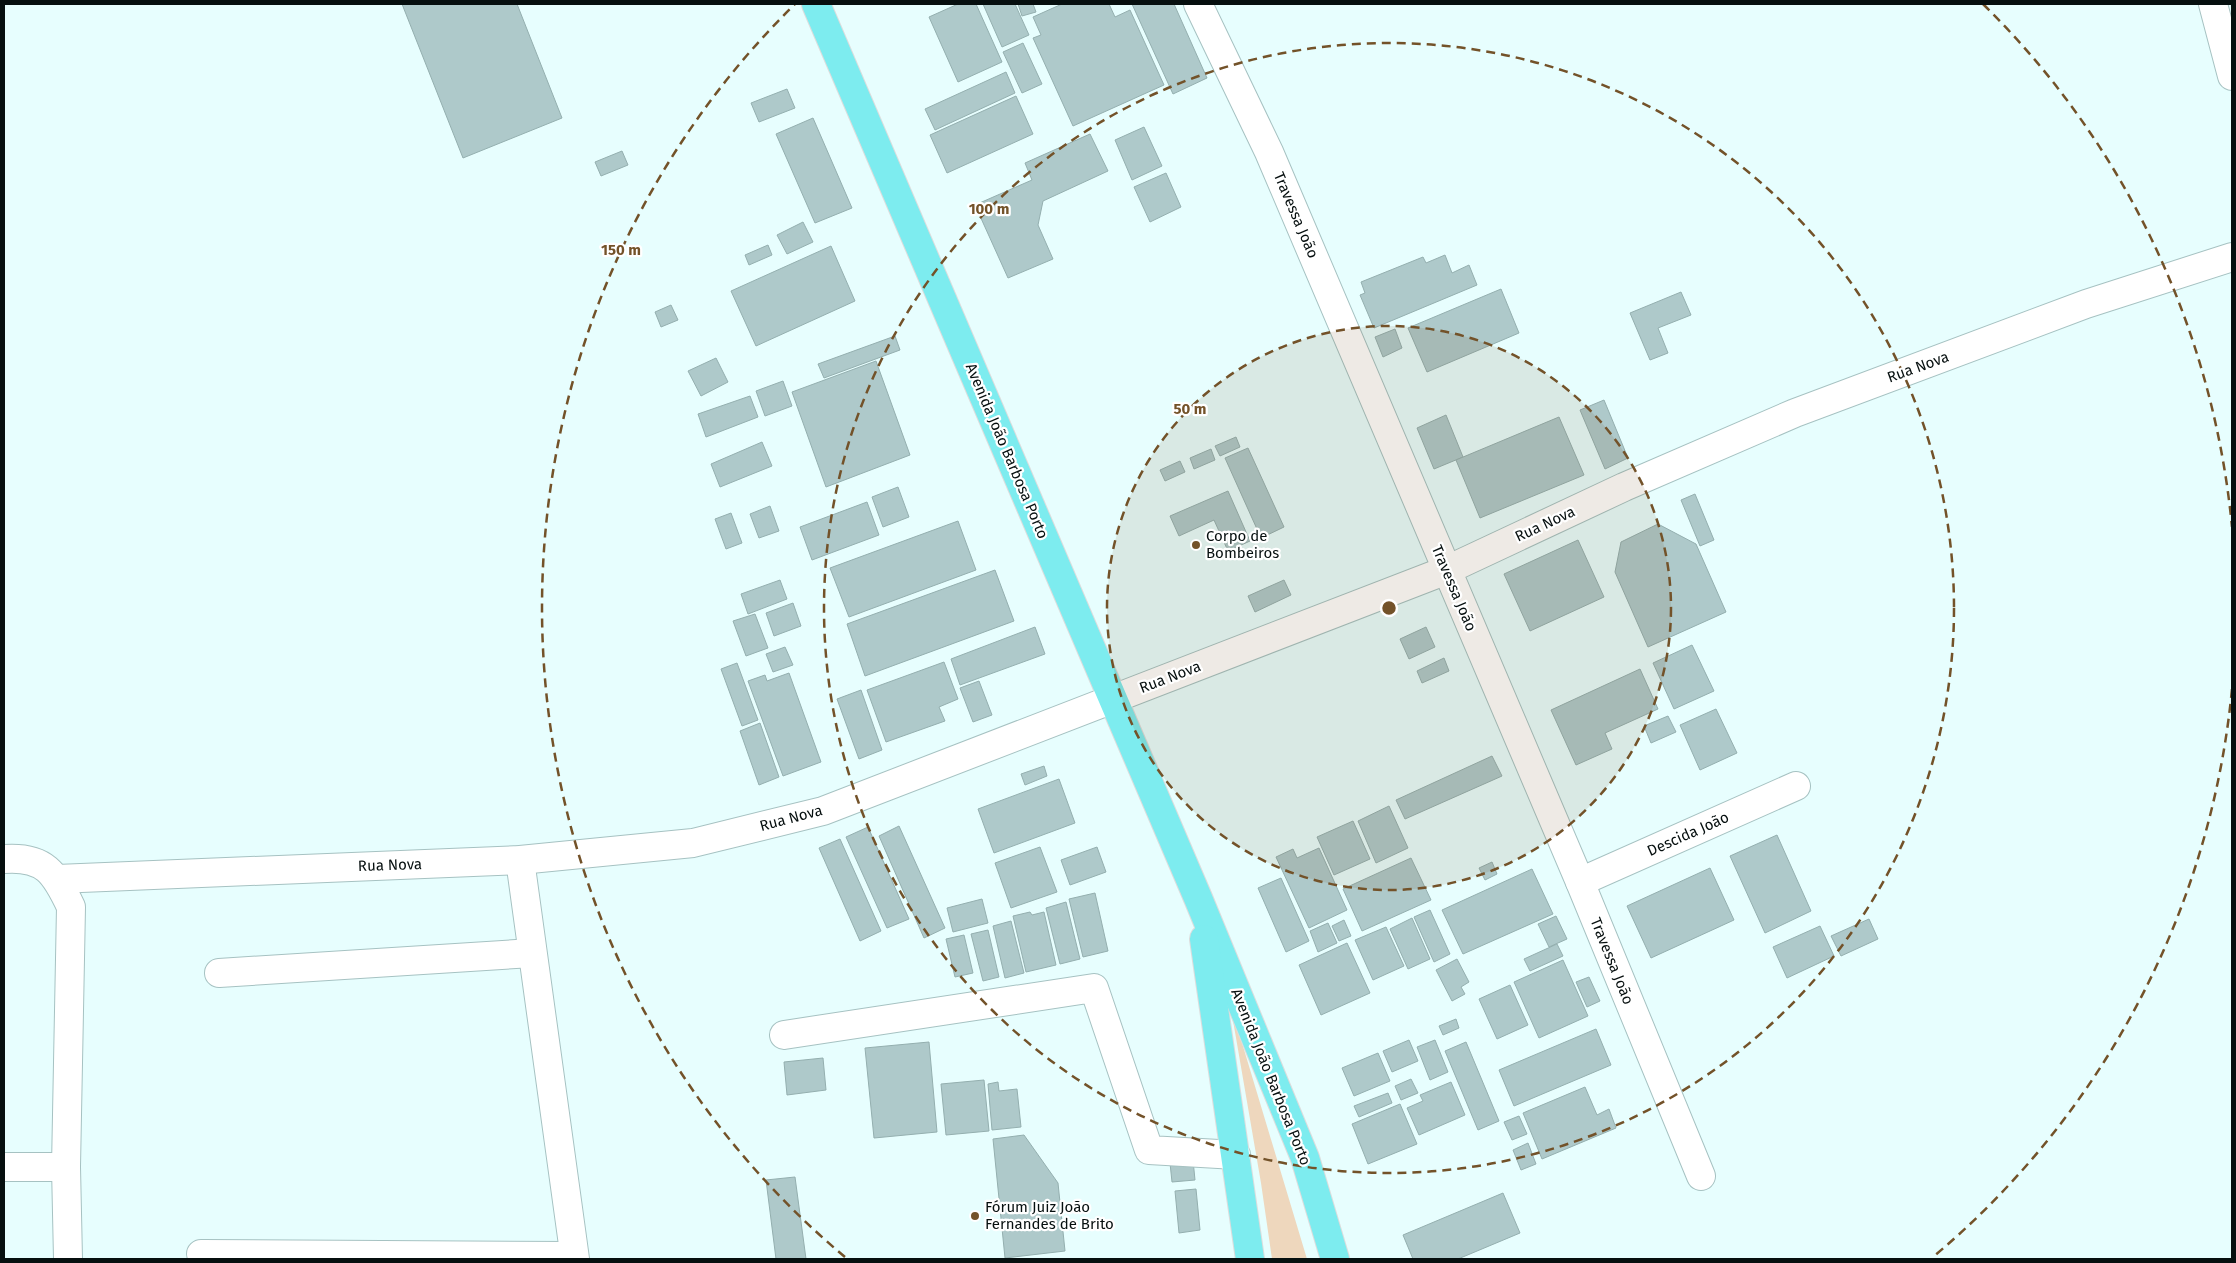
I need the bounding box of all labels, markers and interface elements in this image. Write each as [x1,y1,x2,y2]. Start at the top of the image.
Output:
street label: Travessa João [1270,169,1322,261]
text: 100 m [969,200,1009,218]
text: 150 m [601,241,641,259]
street label: Rua Nova [1885,348,1951,386]
street label: Avenida João Barbosa Porto [962,361,1052,541]
text: 50 m [1173,400,1207,418]
street label: Rua Nova [1512,502,1578,546]
place label: Corpo de Bombeiros [1206,527,1279,562]
marker: Corpo de Bombeiros [1190,539,1202,551]
street label: Travessa João [1428,542,1480,634]
centre of rings [1380,599,1398,617]
street label: Rua Nova [1137,657,1203,697]
street label: Rua Nova [758,801,824,835]
street label: Descida João [1644,808,1732,860]
street label: Rua Nova [358,855,422,875]
street label: Travessa João [1586,915,1638,1007]
street label: Avenida João Barbosa Porto [1227,986,1315,1168]
place label: Fórum Juiz João Fernandes de Brito [985,1198,1114,1233]
marker: Fórum Juiz João Fernandes de Brito [969,1210,981,1222]

